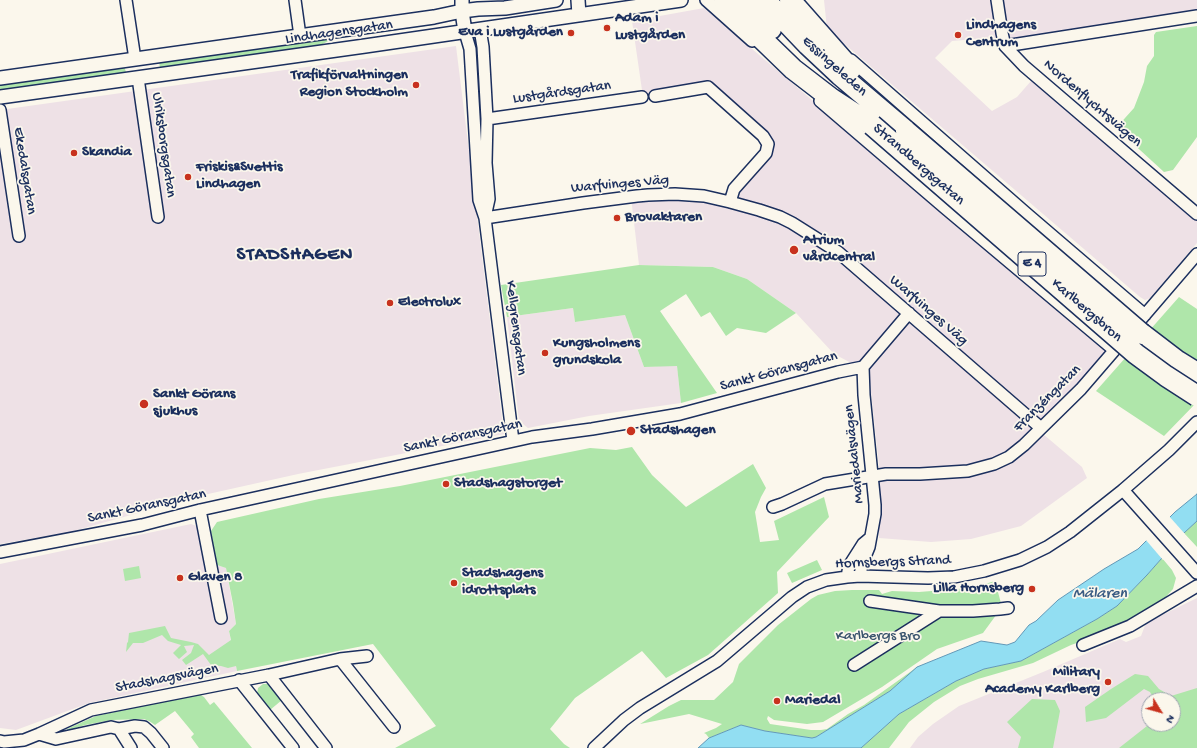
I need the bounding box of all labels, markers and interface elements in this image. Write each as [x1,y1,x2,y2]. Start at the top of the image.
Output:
place label: Adam i Lustgården [615,10,685,45]
street label: Lindhagensgatan [284,17,394,49]
place label: Lindhagens Centrum [966,17,1036,52]
marker: Adam i Lustgården [602,23,612,33]
place label: Eva i Lustgården [458,24,563,42]
marker: Eva i Lustgården [566,28,576,38]
marker: Lindhagens Centrum [953,30,963,40]
street label: Essingeleden [798,33,870,101]
street label: Nordenflychtsvägen [1039,56,1145,152]
place label: Trafikförvaltningen Region Stockholm [291,67,408,102]
street label: Lustgårdsgatan [512,77,612,109]
marker: Trafikförvaltningen Region Stockholm [411,80,421,90]
street label: Ulriksborgsgatan [147,91,179,199]
street label: Strandbergsgatan [868,120,968,210]
street label: Ekedalsgatan [8,126,40,216]
place label: Skandia [82,144,131,162]
marker: Skandia [69,148,79,158]
place label: Friskis&Svettis Lindhagen [196,159,282,194]
marker: Friskis&Svettis Lindhagen [183,172,193,182]
street label: Warfvinges Väg [570,172,670,198]
place label: Brovaktaren [625,209,702,227]
marker: Brovaktaren [612,213,622,223]
place label: Atrium vårdcentral [803,232,875,267]
marker: Atrium vårdcentral [788,244,800,256]
district label: STADSHAGEN [237,245,353,267]
road number: E 4 [1018,252,1046,276]
street label: Warfvinges Väg [885,272,971,350]
street label: Karlbergsbron [1047,275,1125,347]
street label: Kellgrensgatan [500,280,530,376]
place label: Electrolux [398,294,461,312]
marker: Electrolux [385,298,395,308]
place label: Kungsholmens grundskola [553,335,640,370]
marker: Kungsholmens grundskola [540,348,550,358]
street label: Sankt Göransgatan [718,348,840,396]
street label: Franzéngatan [1010,361,1086,437]
place label: Sankt Görans sjukhus [153,386,235,421]
marker: Sankt Görans sjukhus [138,398,150,410]
street label: Mariedalsvägen [841,404,869,504]
street label: Sankt Göransgatan [402,416,524,458]
place label: Stadshagen [640,422,716,440]
marker: Stadshagen [625,425,637,437]
place label: Stadshagstorget [454,475,562,493]
marker: Stadshagstorget [441,479,451,489]
street label: Sankt Göransgatan [86,486,208,528]
street label: Hornsbergs Strand [835,552,951,574]
place label: Stadshagens idrottsplats [462,565,543,600]
place label: Glaven 8 [188,569,242,587]
marker: Glaven 8 [175,573,185,583]
marker: Stadshagens idrottsplats [449,578,459,588]
place label: Lilla Hornsberg [933,580,1024,598]
marker: Lilla Hornsberg [1027,584,1037,594]
water label: Mälaren [1073,585,1127,605]
park label: Karlbergs Bro [836,628,920,646]
street label: Stadshagsvägen [114,660,220,698]
place label: Military Academy Karlberg [985,664,1100,699]
marker: Military Academy Karlberg [1103,677,1113,687]
place label: Mariedal [785,692,840,710]
north arrow [1141,692,1181,732]
marker: Mariedal [772,696,782,706]
text: N [1163,712,1177,725]

